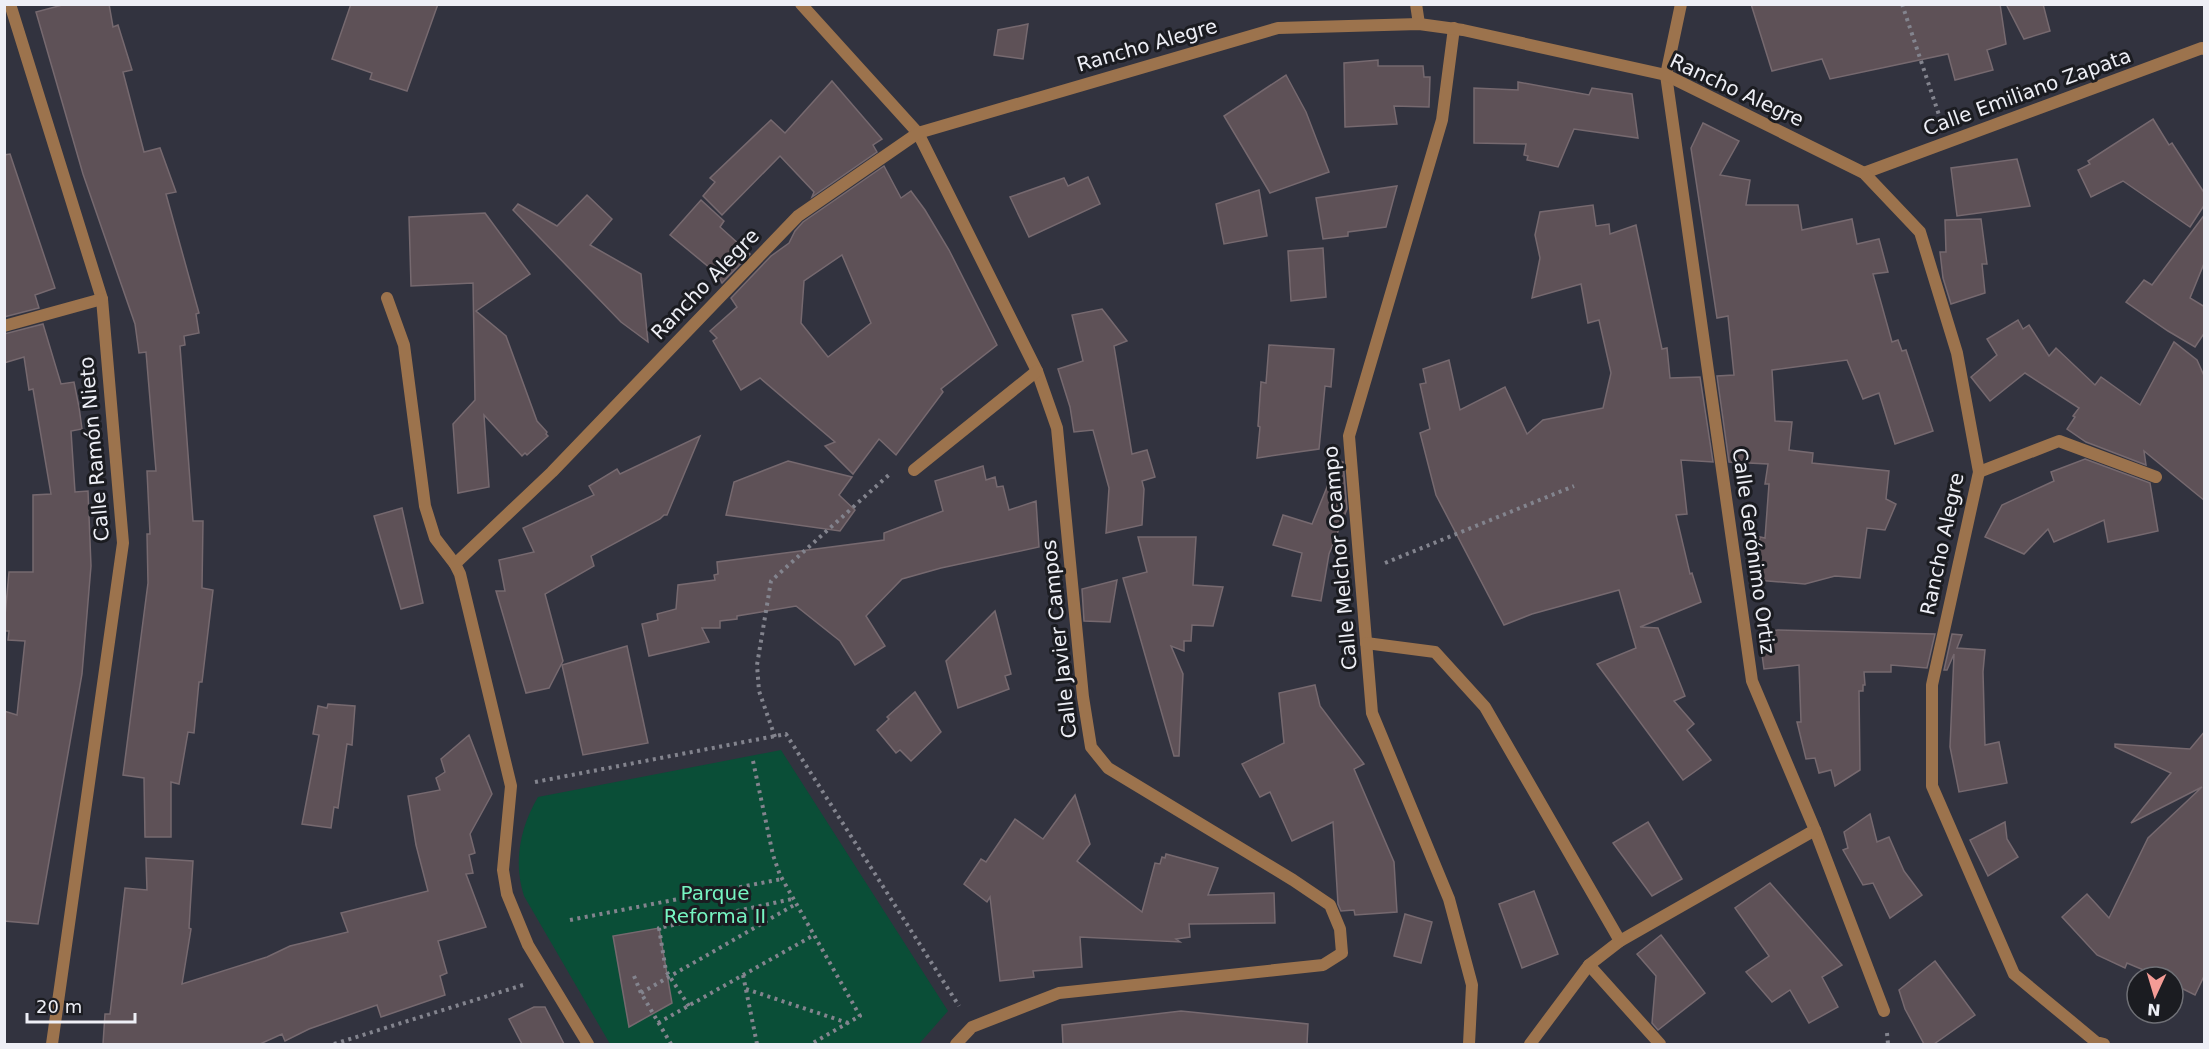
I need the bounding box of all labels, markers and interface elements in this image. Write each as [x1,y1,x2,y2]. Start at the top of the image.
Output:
street label: Rancho Alegre [1074,13,1220,77]
street label: Calle Emiliano Zapata [1920,43,2134,141]
street label: Rancho Alegre [1666,48,1808,132]
street label: Rancho Alegre [646,224,764,344]
street label: Calle Ramón Nieto [74,356,114,542]
street label: Calle Melchor Ocampo [1318,445,1362,671]
street label: Calle Gerónimo Ortiz [1728,446,1780,656]
street label: Rancho Alegre [1915,471,1969,617]
street label: Calle Javier Campos [1037,539,1081,739]
park label: Parque Reforma II [664,881,766,928]
north arrow [2125,965,2185,1025]
scale bar [27,986,135,1024]
text: 20 m [36,996,82,1017]
text: N [2147,1000,2161,1019]

